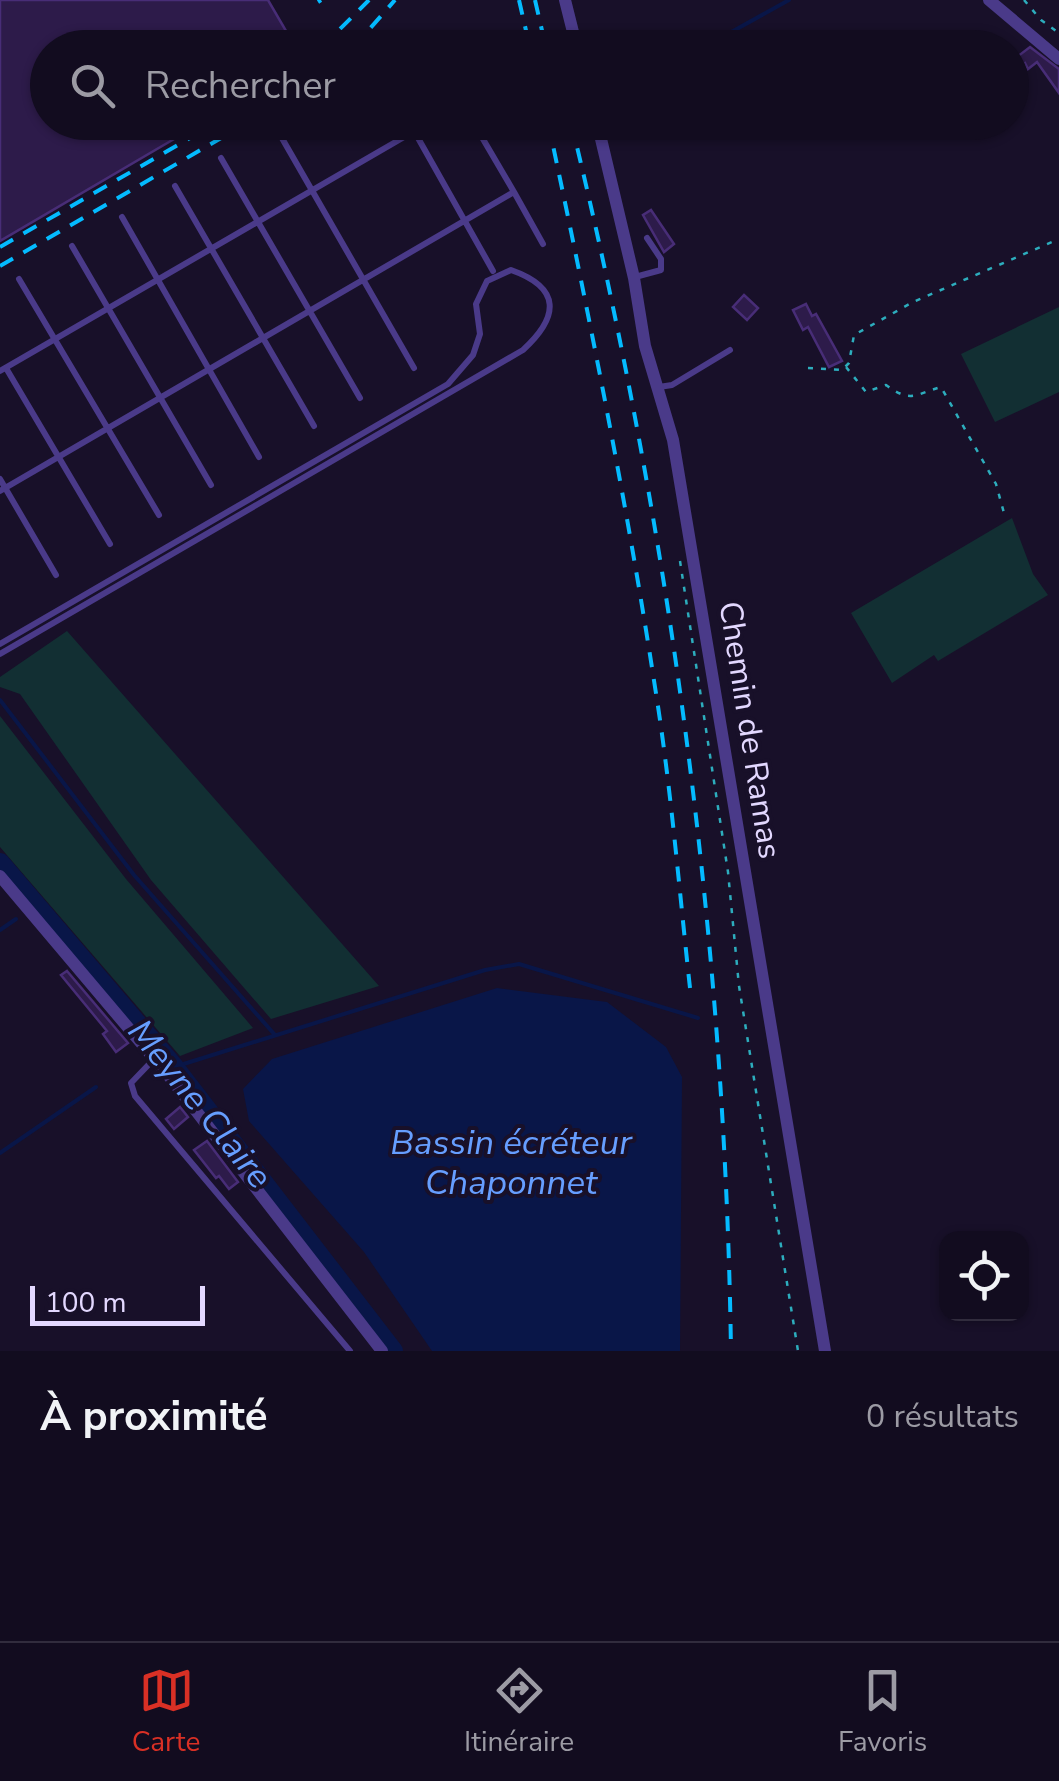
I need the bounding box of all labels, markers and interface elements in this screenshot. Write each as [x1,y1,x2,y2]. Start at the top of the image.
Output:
search box [30,30,1029,140]
icon: search [65,58,120,113]
text: Rechercher [145,60,336,111]
street label: Chemin de Ramas [708,598,792,862]
water label: Meyne Claire [117,1009,283,1199]
water label: Bassin écréteur Chaponnet [390,1119,633,1206]
map controls [939,1231,1029,1321]
button: locate [939,1231,1029,1321]
scale bar [30,1281,205,1326]
text: 100 m [45,1284,127,1322]
text: À proximité [40,1388,267,1445]
text: 0 résultats [866,1395,1019,1438]
tab: Carte [132,1663,200,1761]
tab: Itinéraire [464,1663,574,1761]
tab: Favoris [838,1663,927,1761]

